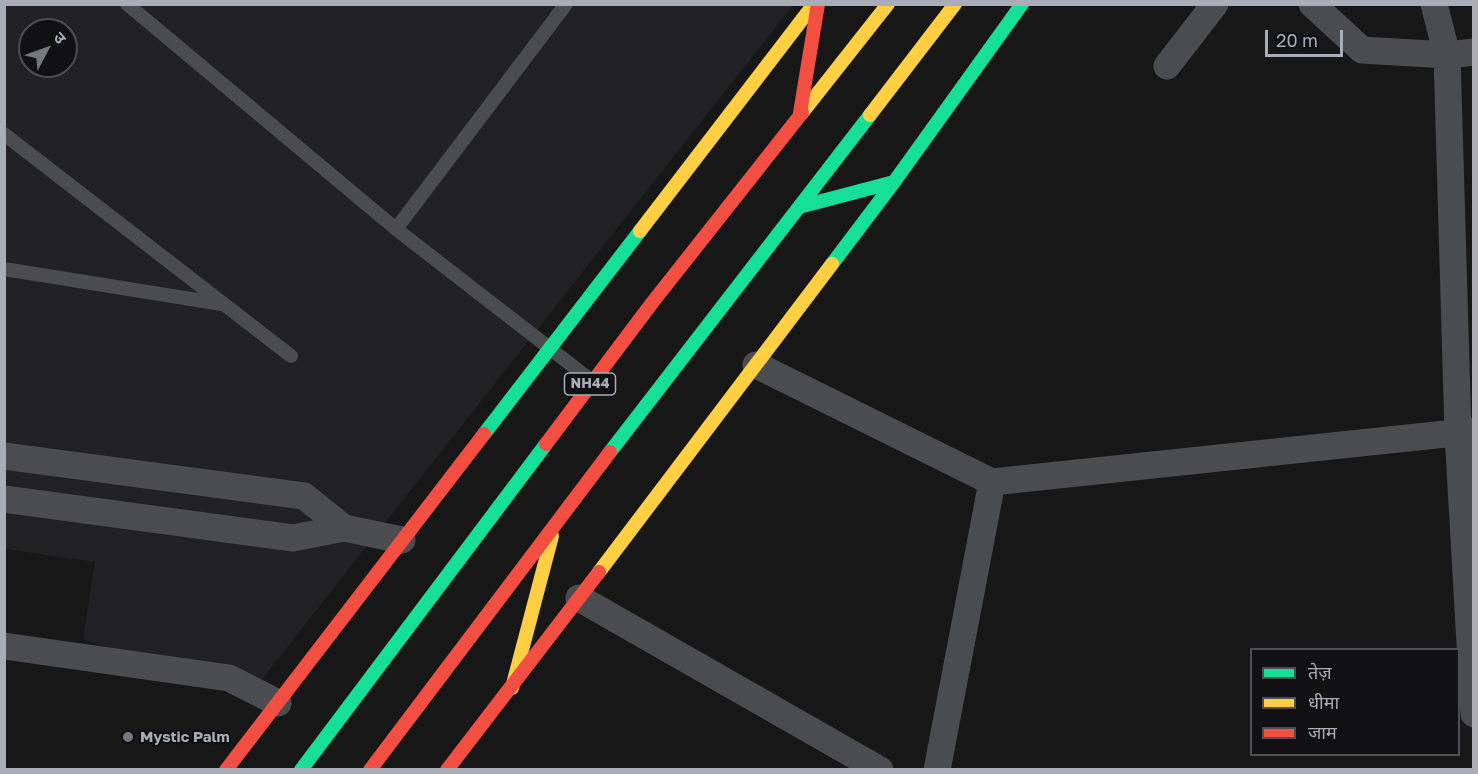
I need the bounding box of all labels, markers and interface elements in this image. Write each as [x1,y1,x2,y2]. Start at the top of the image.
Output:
north arrow [18,18,78,78]
scale bar [1268,18,1346,56]
text: उ [49,27,71,48]
text: 20 m [1276,29,1318,51]
road number: NH44 [564,373,616,395]
legend [1250,648,1460,756]
text: तेज़ [1308,661,1332,683]
text: धीमा [1308,691,1339,713]
text: जाम [1308,721,1337,743]
place label: Mystic Palm [140,728,230,746]
marker: Mystic Palm [121,730,135,744]

